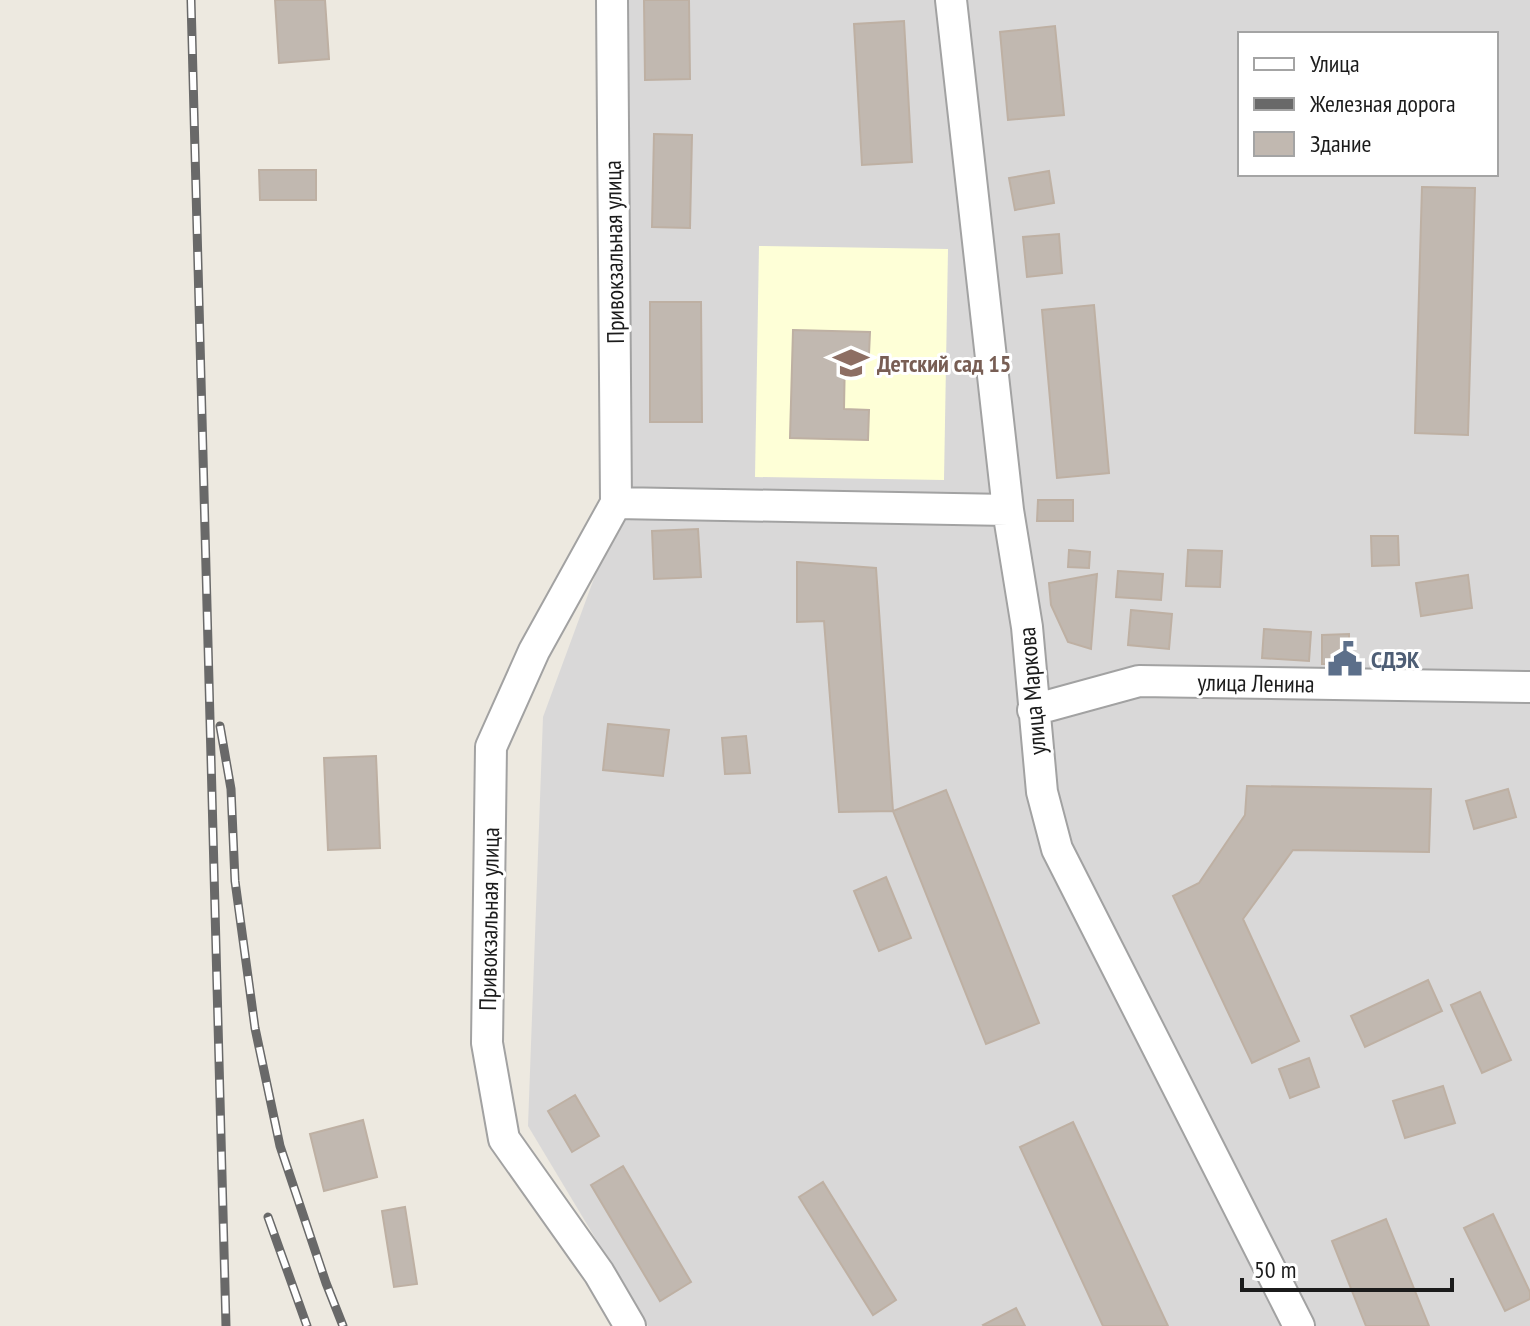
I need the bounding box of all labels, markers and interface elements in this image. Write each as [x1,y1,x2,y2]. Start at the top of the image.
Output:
legend [1238,32,1498,176]
text: Улица [1310,48,1360,79]
text: Железная дорога [1309,88,1456,119]
text: Здание [1310,128,1371,159]
street label: Привокзальная улица [597,160,631,344]
school or university icon: Детский сад 15 [832,344,870,382]
place label: Детский сад 15 [877,348,1011,379]
street label: улица Маркова [1011,626,1053,756]
public building icon: СДЭК [1326,640,1364,678]
place label: СДЭК [1371,644,1420,675]
street label: улица Ленина [1197,666,1315,700]
street label: Привокзальная улица [472,827,506,1011]
scale bar [1242,1242,1452,1292]
text: 50 m [1254,1254,1296,1285]

